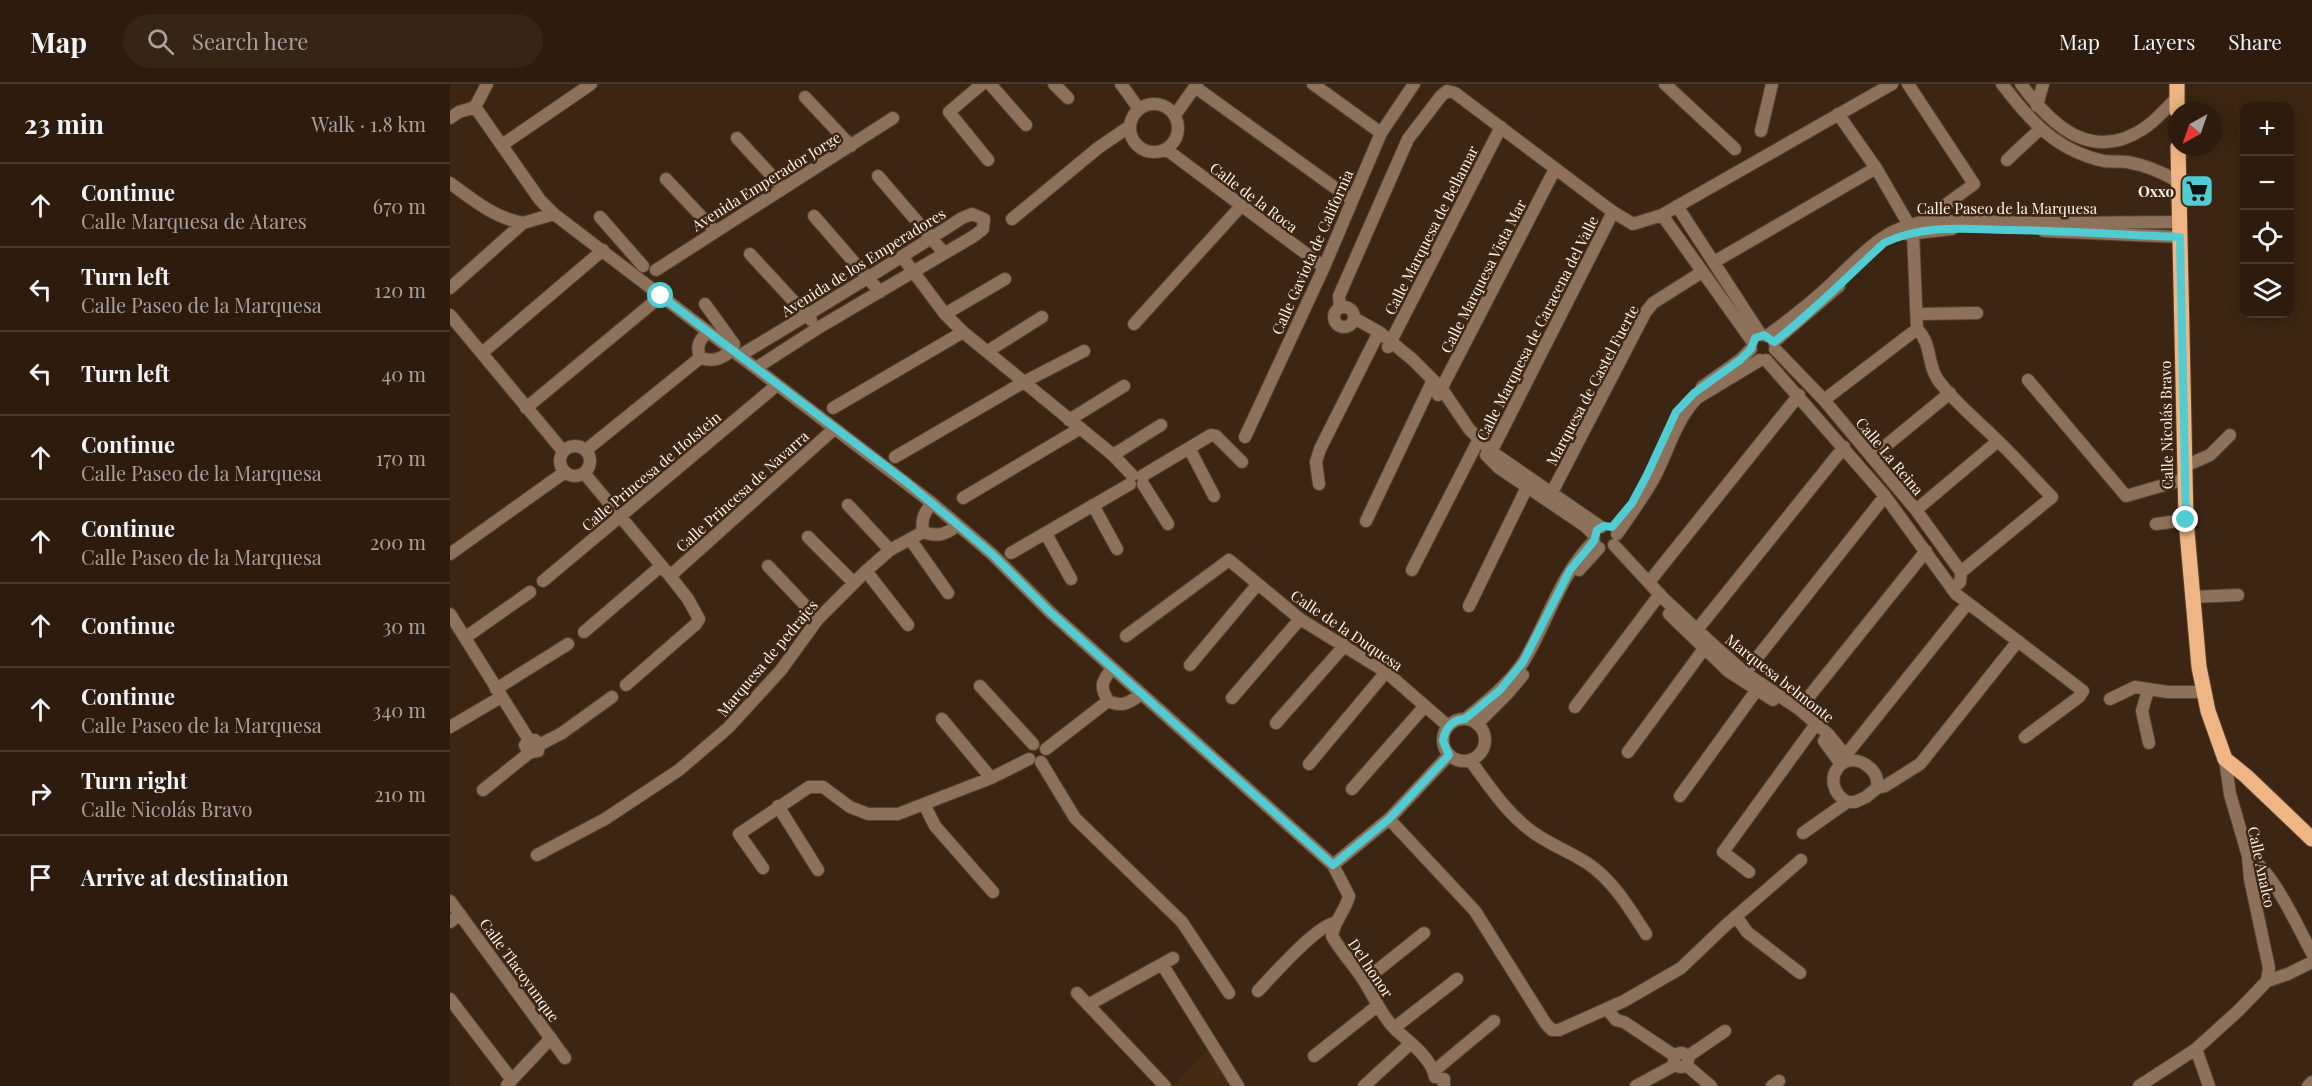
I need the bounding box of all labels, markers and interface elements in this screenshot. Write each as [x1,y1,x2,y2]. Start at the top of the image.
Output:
search box [123,14,543,68]
text: Map [30,23,87,60]
icon: search [144,25,177,58]
text: Search here [192,26,308,56]
text: Map [2059,27,2100,55]
text: Layers [2133,27,2195,55]
text: Share [2228,27,2282,55]
north arrow [2168,102,2222,156]
map controls [2240,102,2294,318]
button: + [2240,102,2294,156]
text: 23 min [24,106,104,141]
text: Walk · 1.8 km [311,110,426,137]
street label: Avenida Emperador Jorge [687,127,844,236]
street label: Calle Marquesa de Bellamar [1380,142,1483,318]
button: − [2240,156,2294,210]
street label: Calle de la Roca [1206,157,1302,237]
street label: Calle Gaviota de California [1267,166,1358,338]
supermarket icon: Oxxo [2179,173,2215,209]
text: Continue [81,177,175,207]
place label: Oxxo [2138,181,2174,201]
icon: ahead [24,189,57,222]
text: 670 m [373,192,426,219]
street label: Calle Marquesa Vista Mar [1436,195,1531,356]
street label: Calle Paseo de la Marquesa [1917,198,2098,218]
street label: Avenida de los Emperadores [776,203,949,321]
text: Calle Marquesa de Atares [81,207,307,234]
button: locate [2240,210,2294,264]
street label: Calle Marquesa de Caracena del Valle [1471,212,1603,444]
text: Turn left [81,261,170,291]
button: layers [2240,264,2294,318]
icon: left [24,273,57,306]
text: 120 m [374,276,426,303]
route start [647,282,673,308]
text: Calle Paseo de la Marquesa [81,291,322,318]
street label: Marquesa de Castel Fuerte [1541,301,1643,469]
icon: left [24,357,57,390]
text: Turn left [81,358,170,388]
text: 40 m [381,360,426,387]
street label: Calle Nicolás Bravo [2155,361,2177,489]
street label: Calle Princesa de HoIstein [577,407,725,535]
street label: Calle La Reina [1852,413,1929,499]
street label: Calle Princesa de Navarra [671,426,813,556]
text: Continue [81,429,175,459]
icon: ahead [24,441,57,474]
text: 170 m [376,444,426,471]
text: Calle Paseo de la Marquesa [81,459,322,486]
route end [2172,506,2198,532]
text: Continue [81,513,175,543]
icon: ahead [24,525,57,558]
text: 200 m [370,528,426,555]
text: Calle Paseo de la Marquesa [81,543,322,570]
street label: Calle de la Duquesa [1287,585,1407,675]
street label: Marquesa de pedrajes [712,595,822,721]
icon: ahead [24,609,57,642]
text: Continue [81,610,175,640]
text: 30 m [382,612,426,639]
street label: Marquesa belmonte [1721,629,1839,727]
text: Continue [81,681,175,711]
icon: ahead [24,693,57,726]
text: 340 m [372,696,426,723]
text: Calle Paseo de la Marquesa [81,711,322,738]
text: Turn right [81,765,187,795]
icon: right [24,777,57,810]
text: 210 m [374,780,426,807]
text: Calle Nicolás Bravo [81,795,253,822]
street label: Calle Analco [2244,825,2280,909]
icon: arrive [24,861,57,894]
text: Arrive at destination [81,862,289,892]
street label: Calle Tlacoyunque [476,914,564,1026]
street label: Del honor [1344,935,1398,1002]

